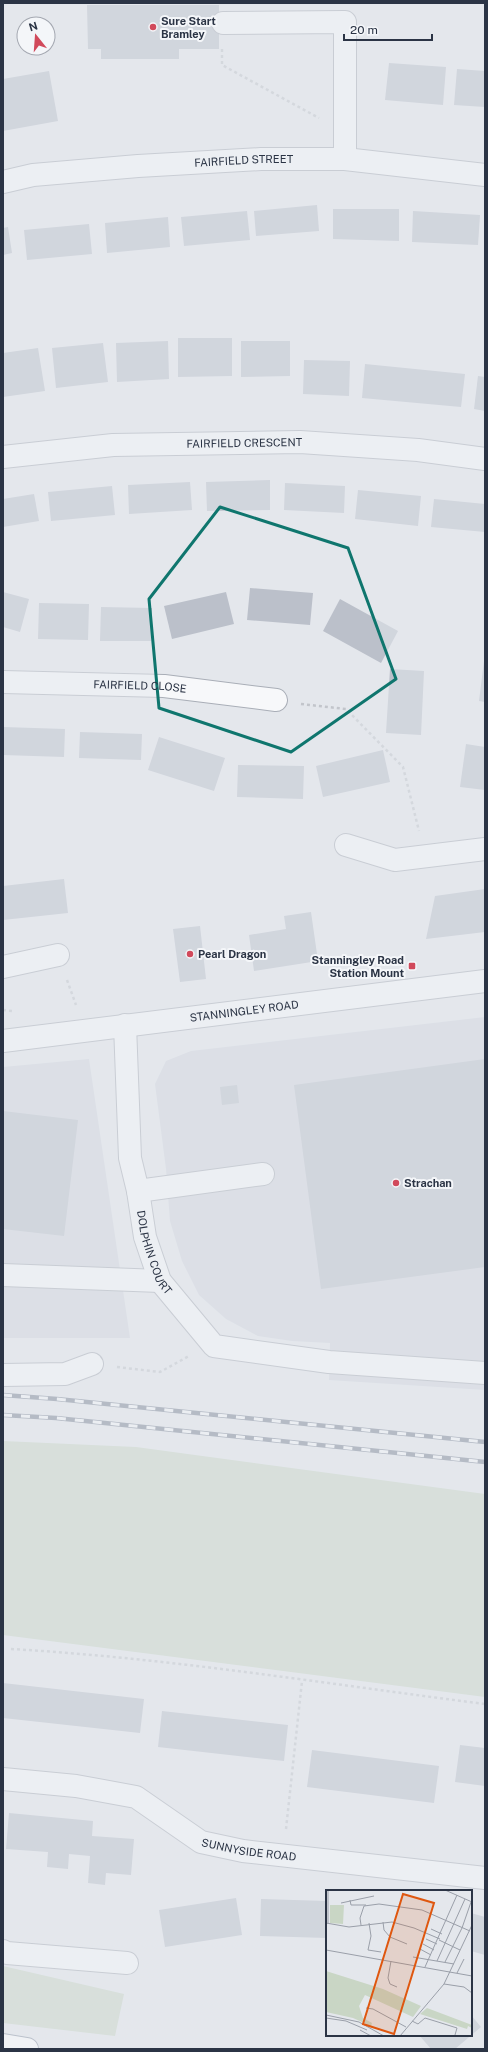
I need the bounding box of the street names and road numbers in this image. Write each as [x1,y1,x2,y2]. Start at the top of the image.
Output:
street label: FAIRFIELD STREET [194,153,294,169]
street label: FAIRFIELD CRESCENT [186,436,303,450]
street label: FAIRFIELD CLOSE [93,678,187,695]
street label: STANNINGLEY ROAD [189,998,300,1024]
street label: DOLPHIN COURT [135,1209,175,1297]
street label: SUNNYSIDE ROAD [200,1836,297,1863]

